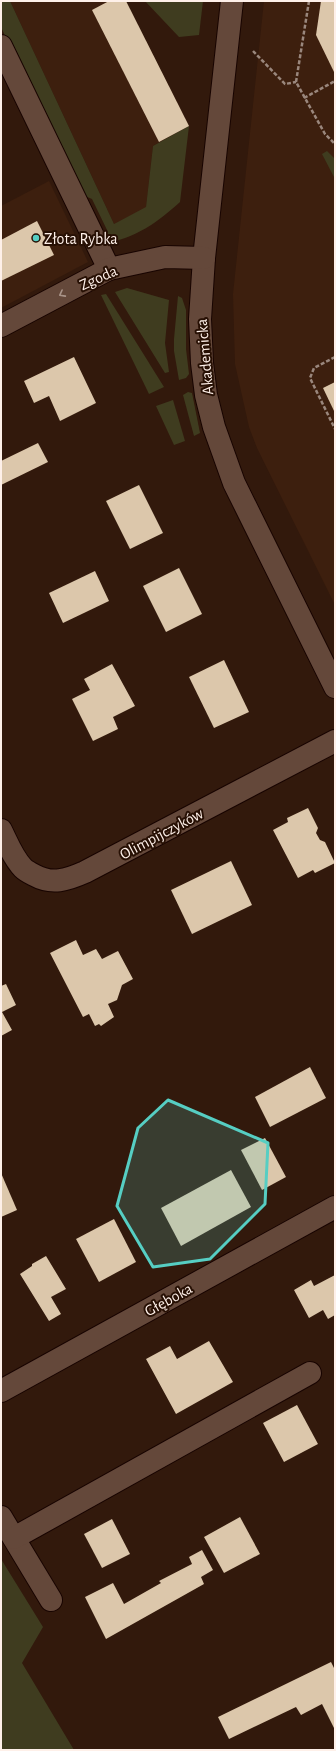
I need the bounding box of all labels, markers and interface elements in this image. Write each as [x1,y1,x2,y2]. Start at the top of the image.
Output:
place label: Złota Rybka [44,231,118,248]
marker: Złota Rybka [31,233,41,243]
street label: Zgoda [77,263,120,293]
one-way arrow [59,289,66,297]
street label: Akademicka [194,318,216,396]
street label: Olimpijczyków [117,805,207,863]
street label: Głęboka [142,1280,195,1319]

